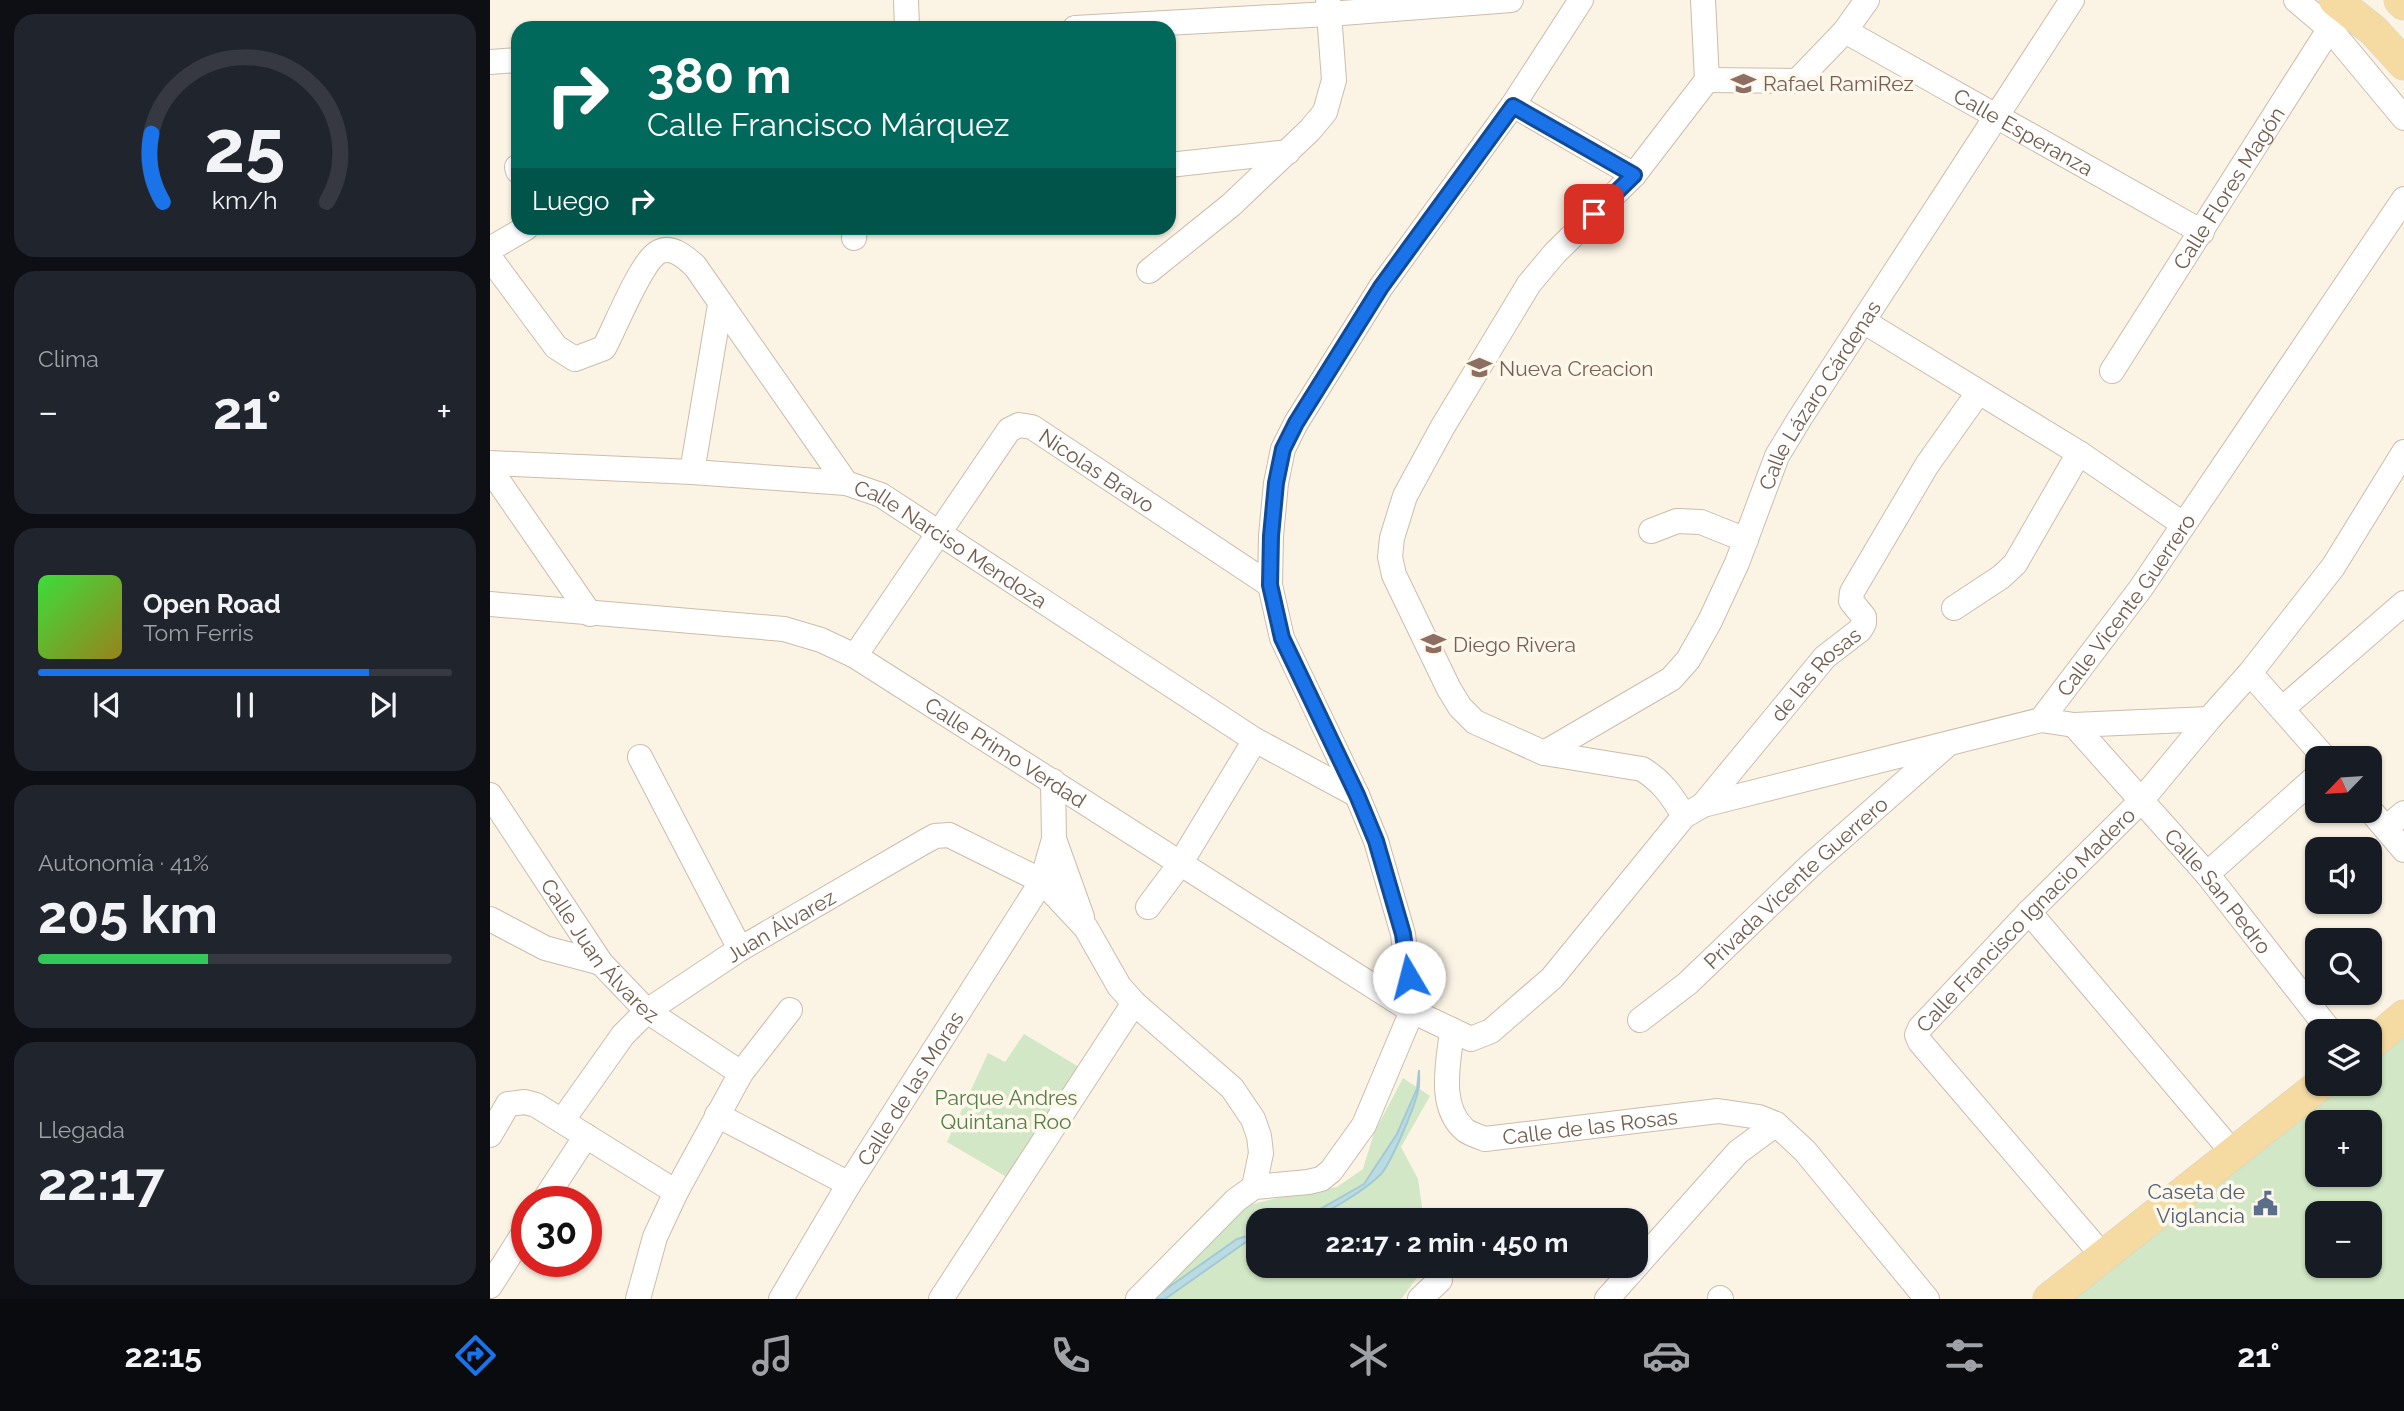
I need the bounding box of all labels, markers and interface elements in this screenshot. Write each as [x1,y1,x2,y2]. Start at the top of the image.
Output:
text: 380 m [647,47,791,104]
icon: right [532,49,623,140]
school or university icon: Rafael RamiRez [1729,69,1757,97]
place label: Rafael RamiRez [1763,71,1914,96]
street label: Calle Esperanza [1950,82,2098,181]
street label: Calle Flores Magón [2167,102,2289,274]
text: 25 [204,104,286,189]
text: Calle Francisco Márquez [647,106,1009,143]
icon: right [623,182,661,220]
text: km/h [212,184,278,214]
pin [1564,184,1624,244]
text: Luego [532,186,609,216]
icon: arrive [1575,195,1613,233]
street label: Calle Lázaro Cárdenas [1753,296,1886,493]
text: Clima [38,345,99,372]
school or university icon: Nueva Creacion [1465,354,1493,382]
place label: Nueva Creacion [1499,356,1654,381]
text: 21° [213,380,282,441]
text: − [38,389,58,434]
text: + [436,389,452,434]
street label: Nicolas Bravo [1035,423,1160,517]
street label: Calle Narciso Mendoza [851,474,1052,613]
street label: Calle Vicente Guerrero [2051,509,2200,701]
text: Open Road [143,589,281,619]
text: Tom Ferris [143,619,254,646]
street label: de las Rosas [1765,622,1866,726]
school or university icon: Diego Rivera [1419,630,1447,658]
place label: Diego Rivera [1453,632,1576,657]
icon: previous [88,686,126,724]
icon: pause [226,686,264,724]
icon: next [364,686,402,724]
street label: Calle Primo Verdad [920,691,1091,813]
north arrow [2305,746,2382,822]
map controls [2305,746,2382,1278]
street label: Privada Vicente Guerrero [1698,791,1893,974]
street label: Calle Francisco Ignacio Madero [1910,802,2140,1037]
street label: Calle San Pedro [2160,823,2277,959]
button: sound [2305,837,2382,914]
text: Autonomía · 41% [38,849,209,876]
street label: Calle Juan Álvarez [536,874,664,1028]
text: 205 km [38,884,218,945]
street label: Juan Álvarez [721,884,840,967]
button: search [2305,928,2382,1005]
position arrow [1372,940,1446,1014]
street label: Calle de las Moras [852,1007,968,1170]
button: layers [2305,1019,2382,1096]
park label: Parque Andres Quintana Roo [935,1085,1077,1134]
street label: Calle de las Rosas [1501,1103,1679,1149]
button: + [2305,1110,2382,1187]
text: Llegada [38,1116,125,1143]
text: 22:17 [38,1151,164,1212]
place label: Caseta de Viglancia [2148,1179,2245,1228]
speed limit sign: 30 [511,1186,602,1277]
public building icon: Caseta de Viglancia [2251,1189,2279,1217]
button: − [2305,1201,2382,1278]
text: 22:17 · 2 min · 450 m [1326,1228,1568,1258]
icon: directions [451,1331,500,1380]
icon: music [748,1331,797,1380]
icon: phone [1046,1331,1095,1380]
icon: climate [1344,1331,1393,1380]
icon: car [1642,1331,1691,1380]
icon: filters [1940,1331,1989,1380]
text: 22:15 [124,1337,202,1374]
text: 21° [2237,1337,2280,1374]

